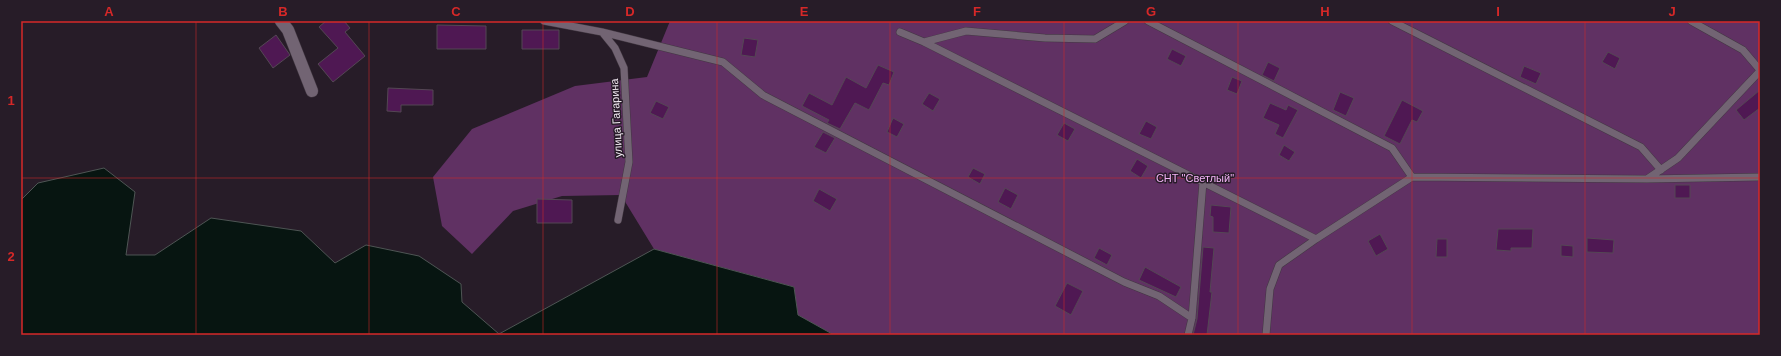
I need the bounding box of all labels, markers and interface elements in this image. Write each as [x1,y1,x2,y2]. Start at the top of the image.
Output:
text: A [104,4,114,19]
text: B [278,4,288,19]
text: C [451,4,461,19]
text: D [625,4,635,19]
text: E [800,4,809,19]
text: F [973,4,981,19]
text: G [1146,4,1156,19]
text: H [1320,4,1330,19]
text: I [1496,4,1500,19]
text: J [1668,4,1676,19]
street label: улица Гагарина [608,77,624,158]
text: 1 [7,93,15,108]
park label: СНТ "Светлый" [1156,172,1234,184]
text: 2 [7,249,15,264]

